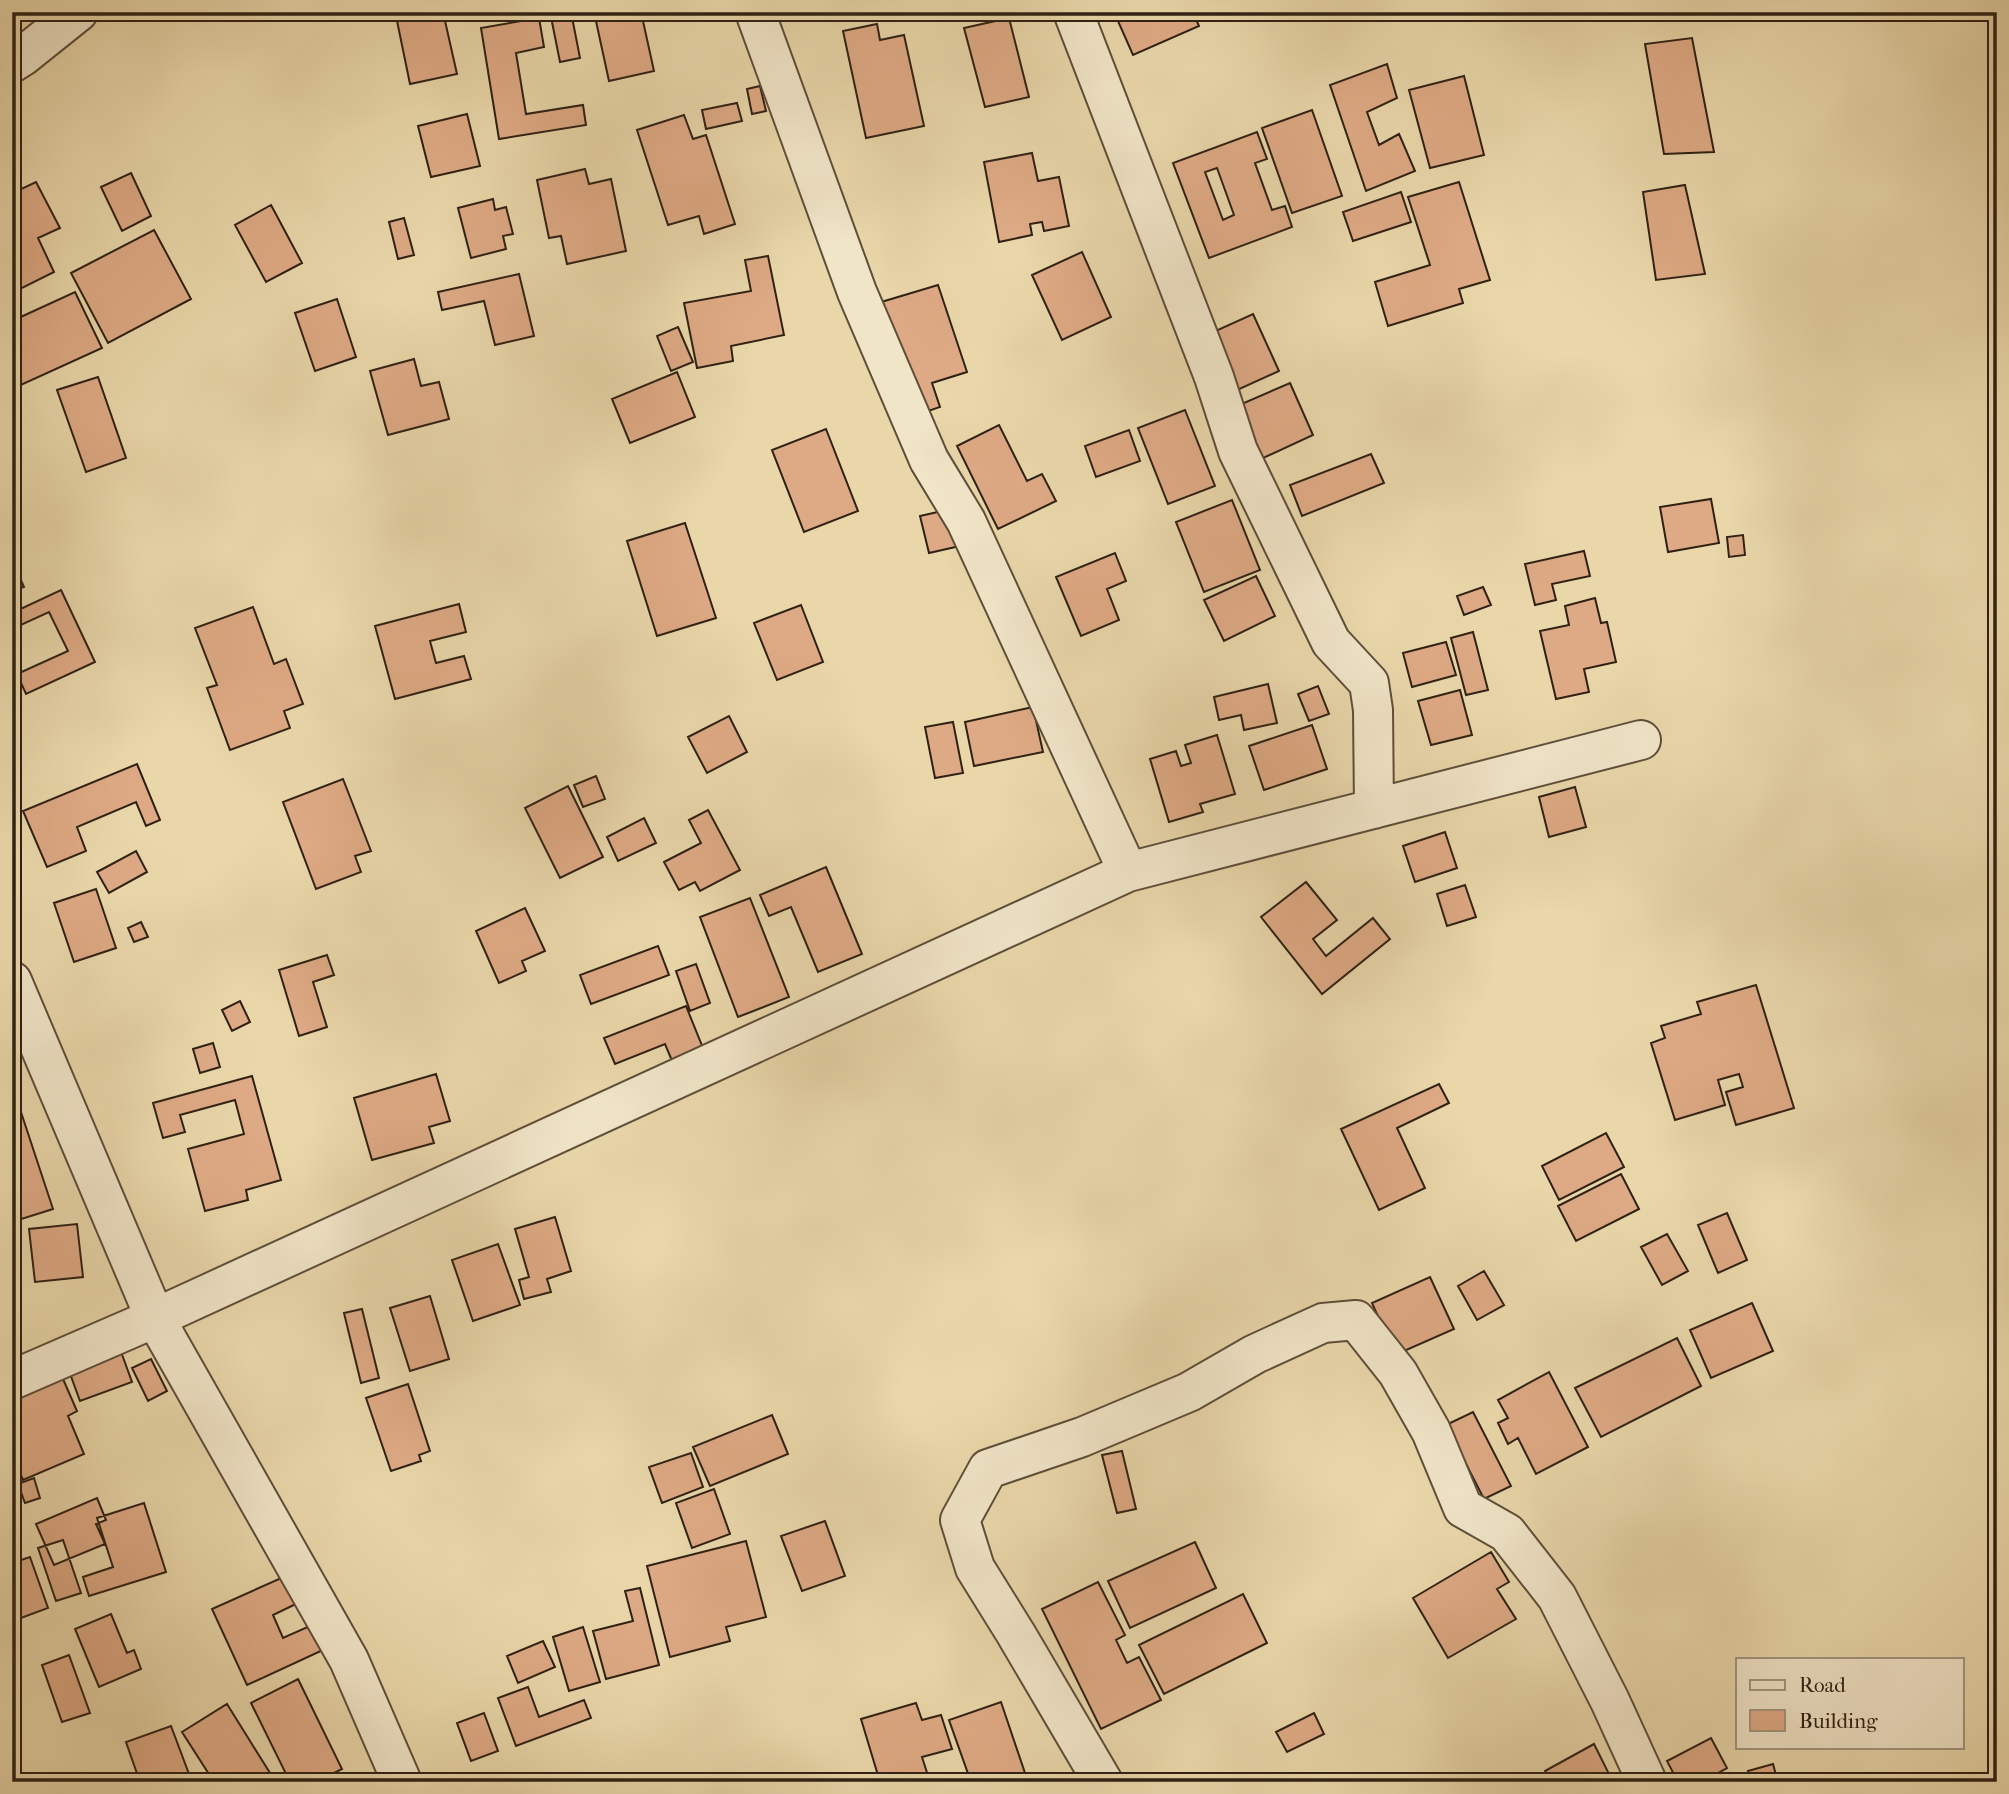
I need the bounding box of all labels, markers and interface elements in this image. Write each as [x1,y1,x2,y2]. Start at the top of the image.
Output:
legend [1736,1658,1964,1748]
text: Road [1799,1673,1846,1697]
text: Building [1799,1709,1878,1733]

